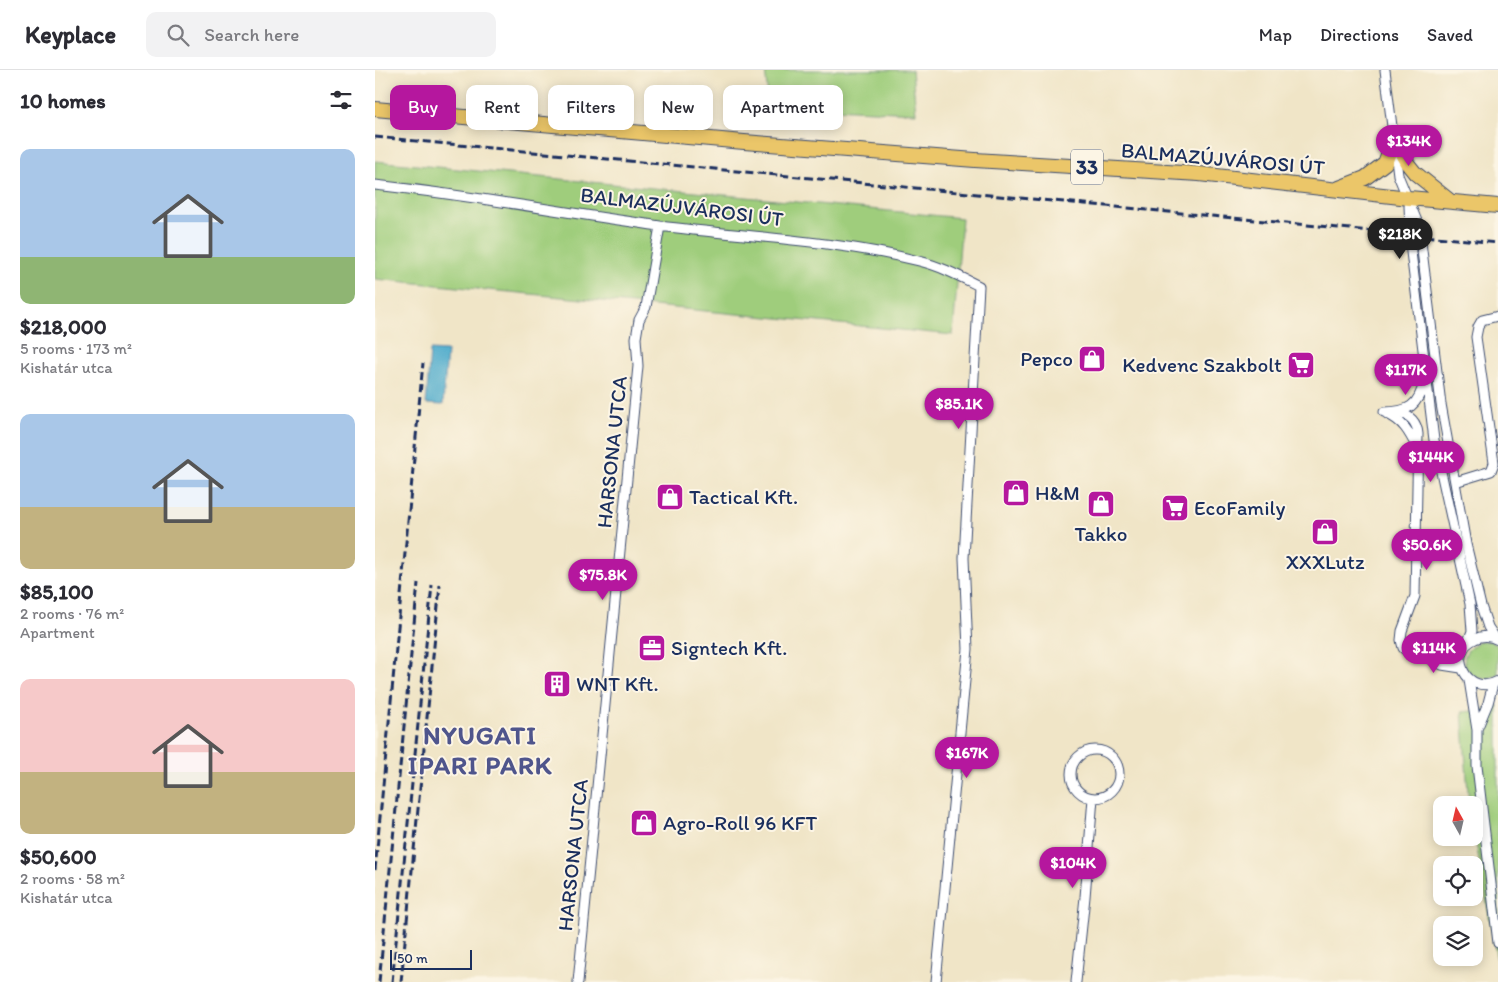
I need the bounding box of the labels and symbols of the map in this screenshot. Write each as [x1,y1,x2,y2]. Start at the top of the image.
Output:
pin: $134K [1374,124,1444,167]
street label: BALMAZÚJVÁROSI ÚT [1120,137,1326,180]
road number: 33 [1071,150,1103,184]
street label: BALMAZÚJVÁROSI ÚT [579,182,785,231]
pin: $218K [1365,218,1435,260]
shop icon: Pepco [1077,344,1107,374]
place label: Pepco [1020,346,1073,371]
supermarket icon: Kedvenc Szakbolt [1286,350,1316,380]
place label: Kedvenc Szakbolt [1122,352,1282,377]
pin: $117K [1371,354,1441,396]
street label: HARSONA UTCA [591,374,632,529]
pin: $85.1K [918,388,1000,430]
pin: $144K [1396,440,1466,483]
shop icon: H&M [1001,478,1031,508]
place label: H&M [1035,480,1080,505]
shop icon: Tactical Kft. [655,482,685,512]
place label: Tactical Kft. [689,484,798,509]
shop icon: Takko [1086,489,1116,519]
supermarket icon: EcoFamily [1160,493,1190,523]
place label: EcoFamily [1194,495,1285,520]
shop icon: XXXLutz [1310,517,1340,547]
place label: Takko [1075,521,1127,546]
pin: $50.6K [1386,528,1468,571]
place label: XXXLutz [1285,549,1365,574]
pin: $75.8K [562,558,644,601]
pin: $114K [1399,632,1469,674]
office icon: Signtech Kft. [637,633,667,663]
place label: Signtech Kft. [671,635,787,660]
building icon: WNT Kft. [542,669,572,699]
place label: WNT Kft. [576,671,659,696]
district label: NYUGATI IPARI PARK [408,719,552,781]
pin: $167K [932,736,1002,779]
street label: HARSONA UTCA [552,777,593,932]
north arrow [1433,796,1483,846]
shop icon: Agro-Roll 96 KFT [629,808,659,838]
place label: Agro-Roll 96 KFT [663,810,817,835]
pin: $104K [1038,846,1108,889]
scale bar [390,947,473,970]

